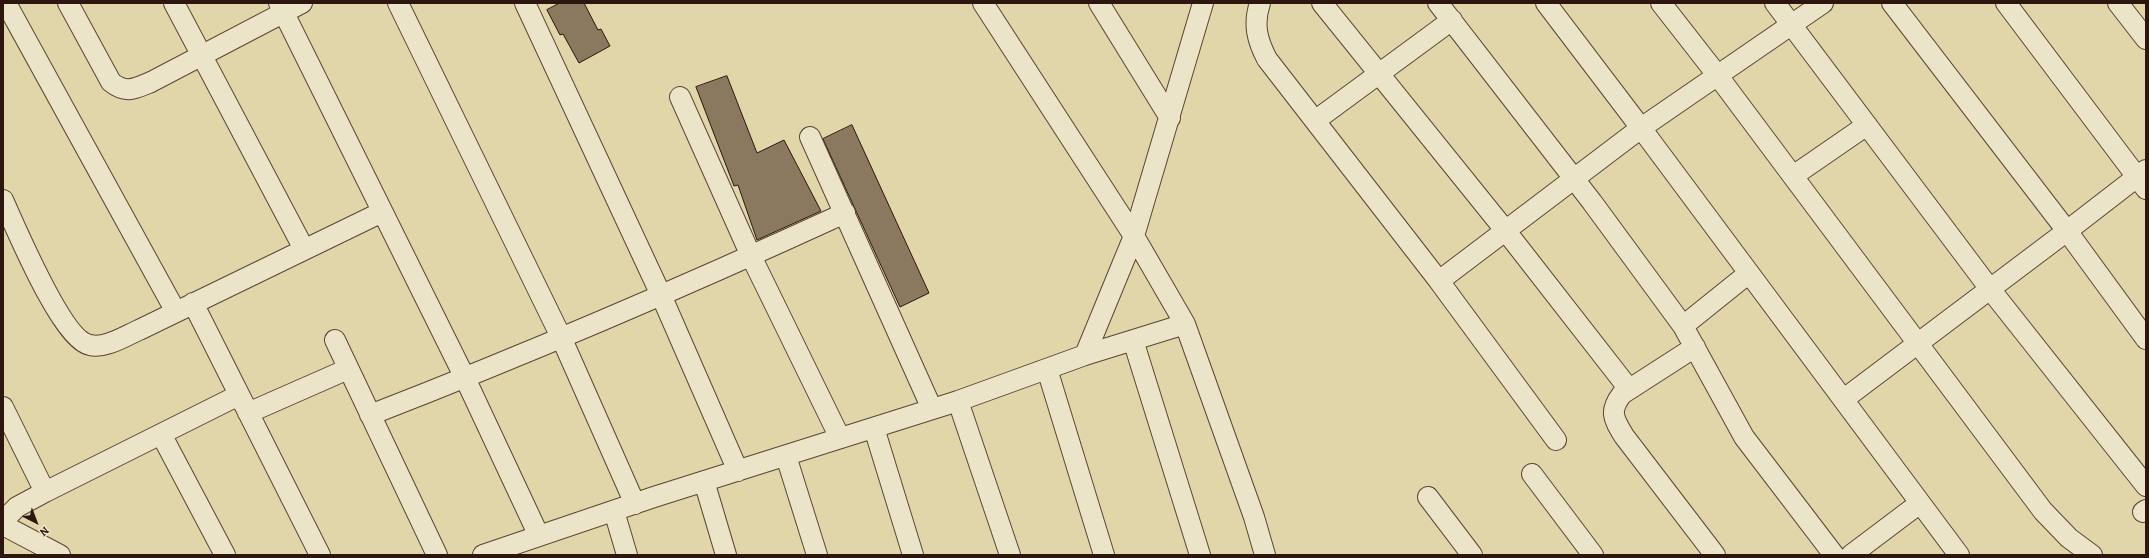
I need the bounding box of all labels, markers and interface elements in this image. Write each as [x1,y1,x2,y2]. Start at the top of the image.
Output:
north arrow [16,502,56,542]
text: N [36,523,52,540]

